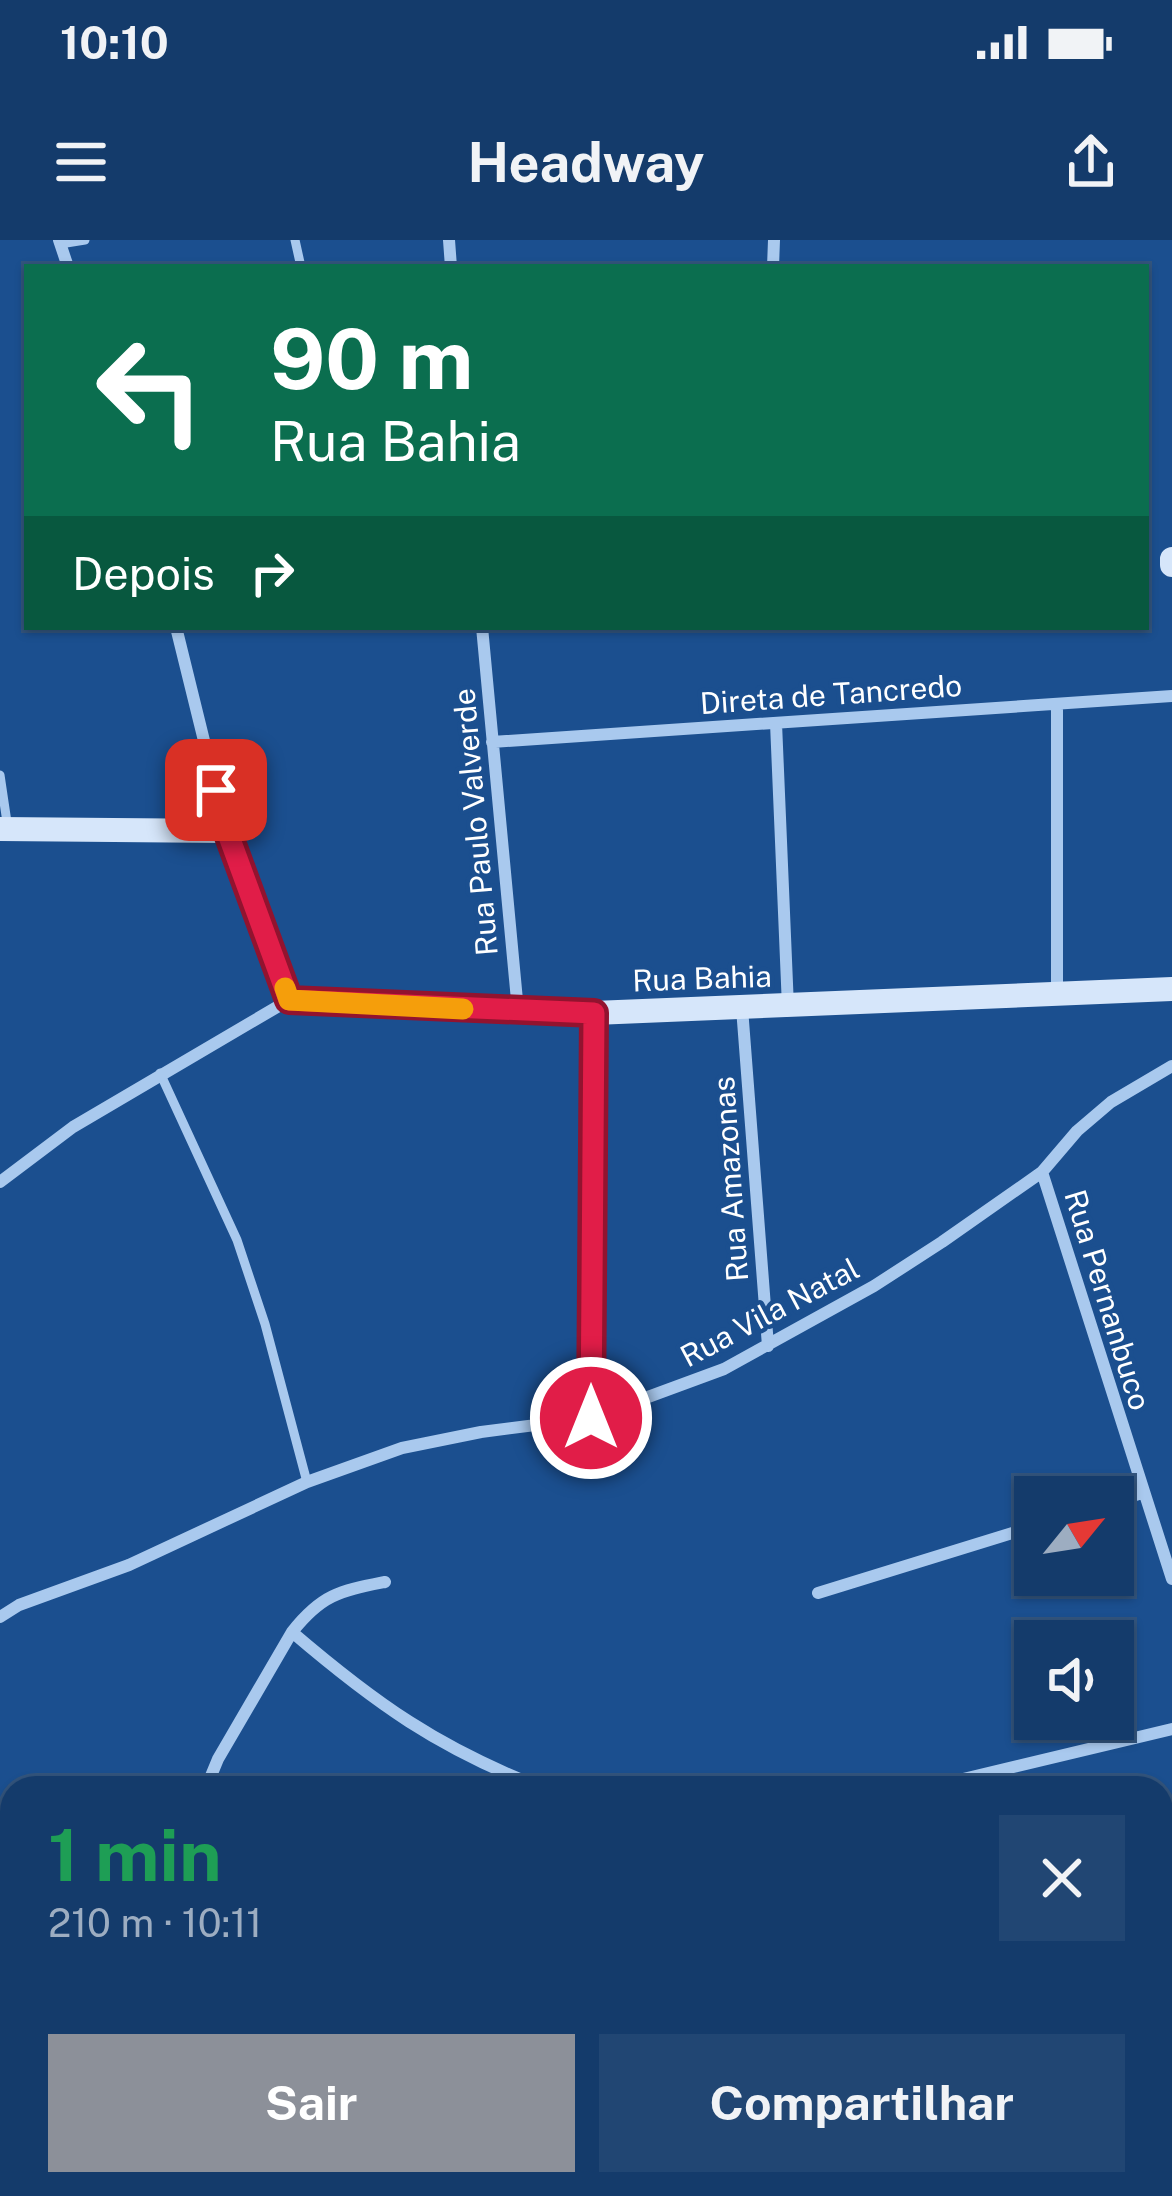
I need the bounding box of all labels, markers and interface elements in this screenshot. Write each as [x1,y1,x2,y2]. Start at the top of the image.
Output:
text: 10:10 [60,16,169,69]
icon: menu [48,129,114,195]
icon: share [1058,129,1124,195]
text: Headway [468,131,704,194]
text: 90 m [270,309,473,408]
icon: left [72,312,228,468]
text: Rua Bahia [270,410,521,473]
icon: right [239,540,305,606]
text: Depois [72,547,215,600]
street label: Direta de Tancredo [699,667,963,721]
street label: Rua Paulo Valverde [445,687,505,957]
pin [165,739,267,841]
icon: arrive [183,757,249,823]
street label: Rua Bahia [632,958,772,998]
street label: Rua Amazonas [705,1075,755,1283]
street label: Rua Pernanbuco [1057,1185,1159,1414]
street label: Rua Vila Natal [674,1250,865,1374]
position arrow [528,1355,654,1481]
north arrow [1014,1476,1134,1596]
map controls [1014,1476,1134,1740]
button: sound [1014,1620,1134,1740]
text: 1 min [48,1813,222,1897]
button: close [999,1815,1125,1941]
text: 210 m · 10:11 [48,1900,262,1946]
button: Sair [48,2034,575,2172]
button: Compartilhar [599,2034,1125,2172]

